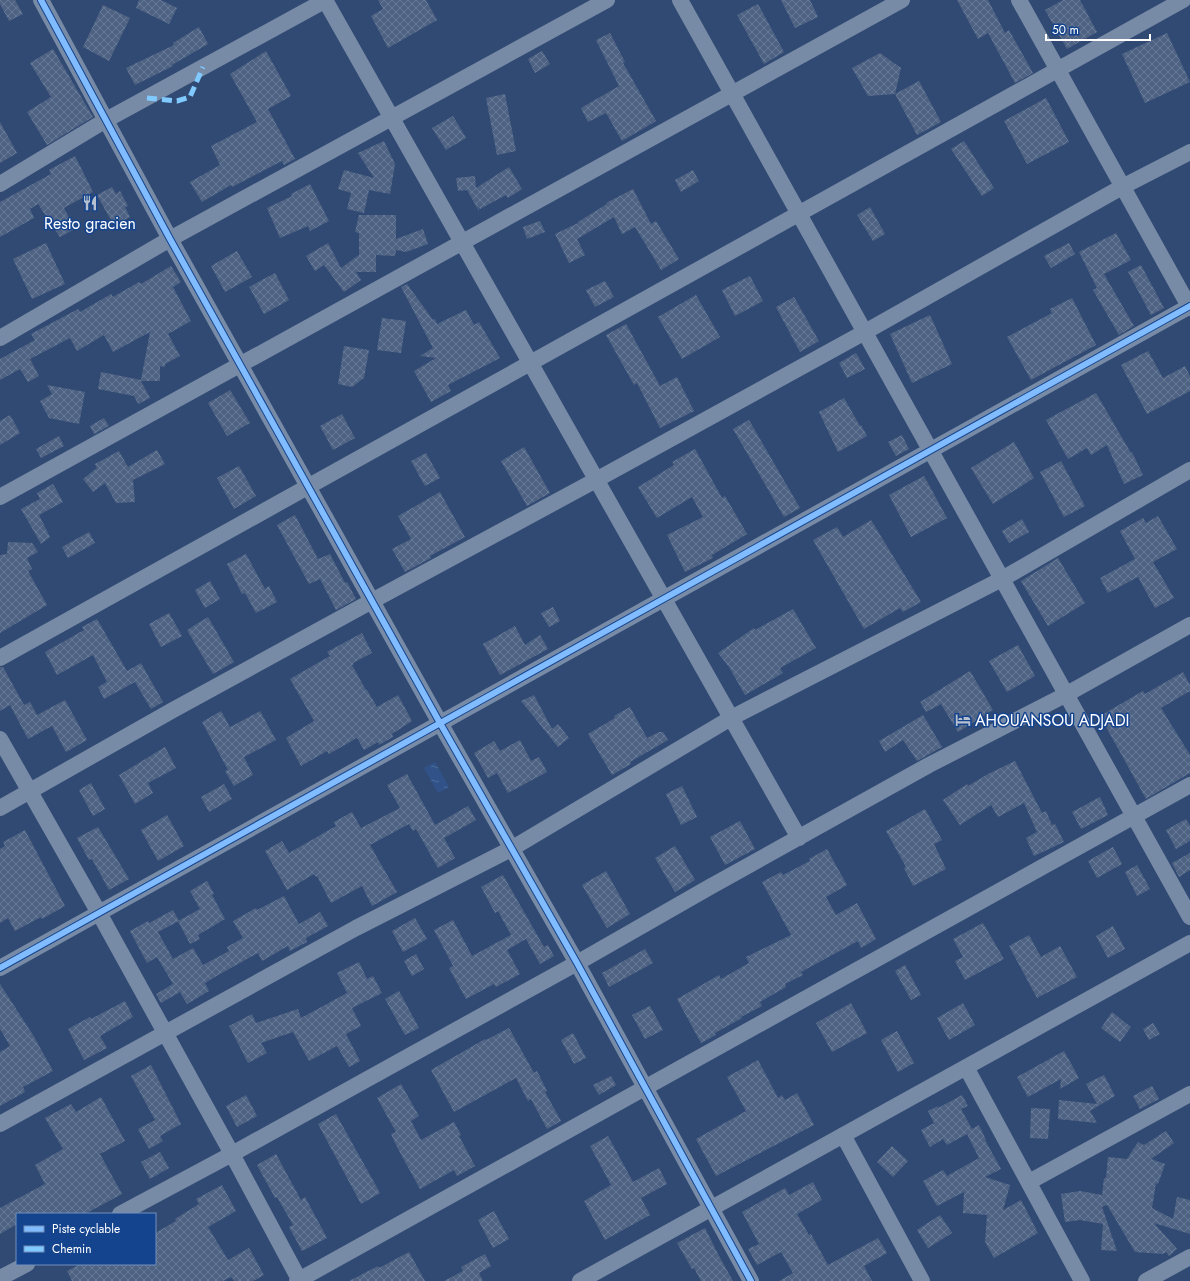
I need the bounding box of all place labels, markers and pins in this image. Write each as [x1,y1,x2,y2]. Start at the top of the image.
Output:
restaurant icon: Resto gracien [81,194,99,212]
place label: Resto gracien [44,212,136,235]
place label: AHOUANSOU ADJADI [975,709,1129,732]
hotel icon: AHOUANSOU ADJADI [954,711,972,729]

